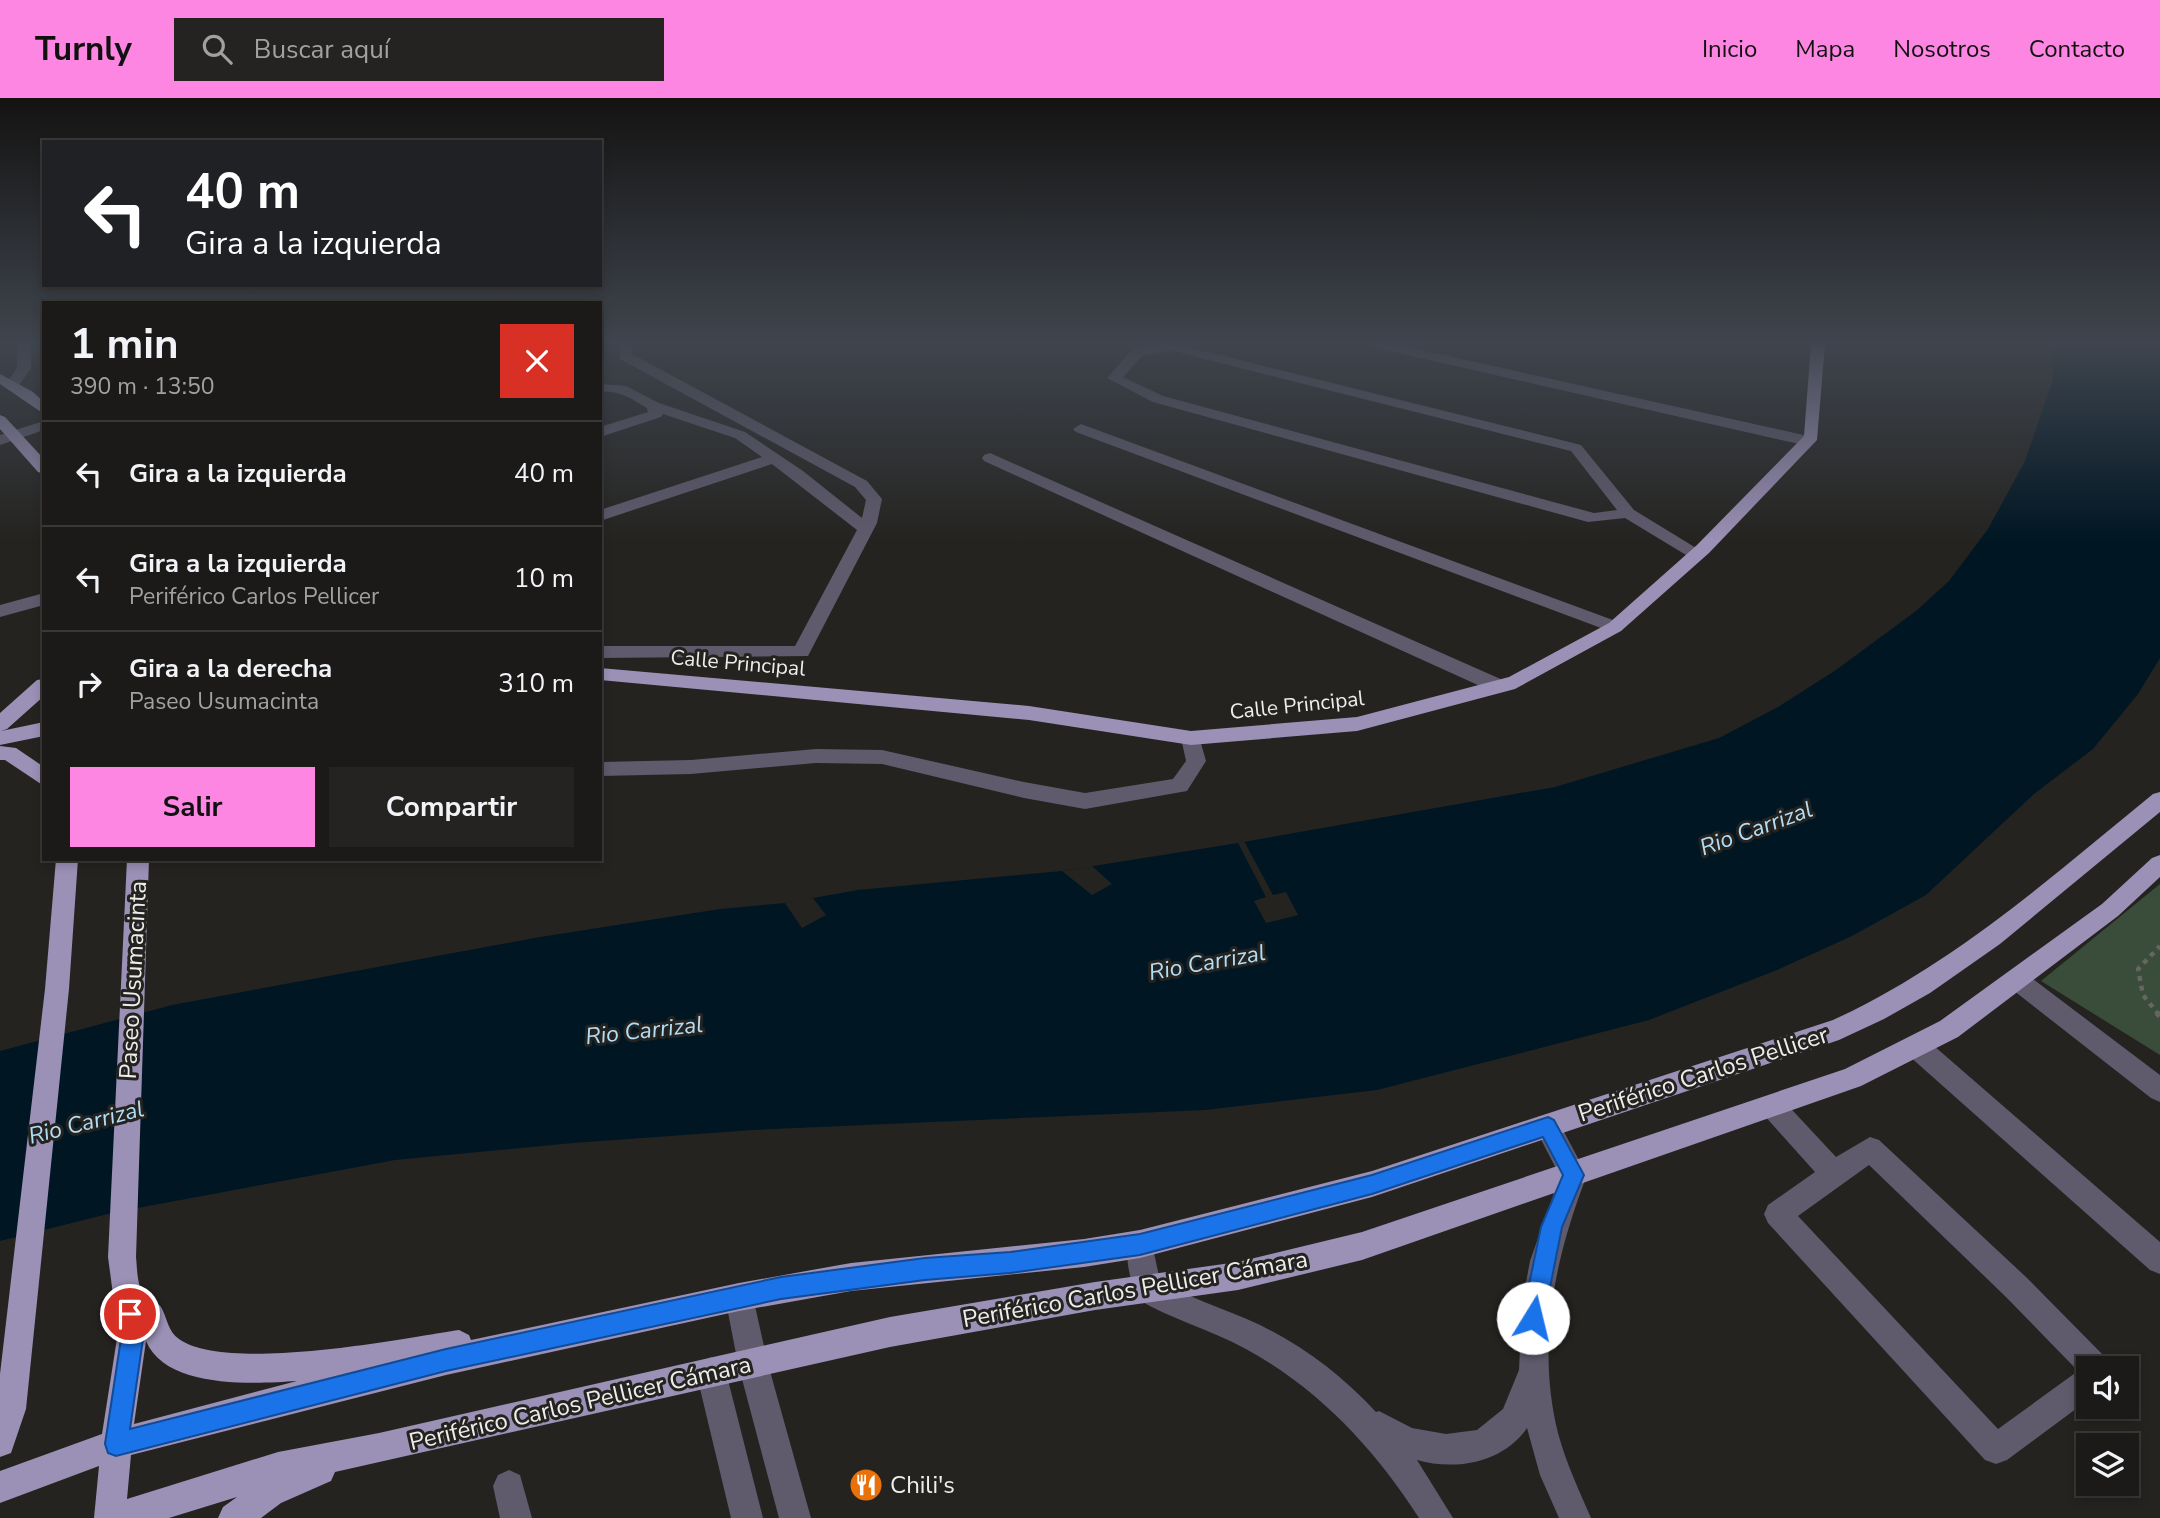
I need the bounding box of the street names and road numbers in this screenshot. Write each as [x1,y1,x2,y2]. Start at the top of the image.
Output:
street label: Calle Principal [669,643,807,683]
street label: Calle Principal [1228,684,1367,726]
street label: Paseo Usumacinta [112,880,154,1080]
street label: Periférico Carlos Pellicer [1574,1018,1832,1130]
street label: Periférico Carlos Pellicer Cámara [960,1243,1310,1335]
street label: Periférico Carlos Pellicer Cámara [406,1348,754,1458]

